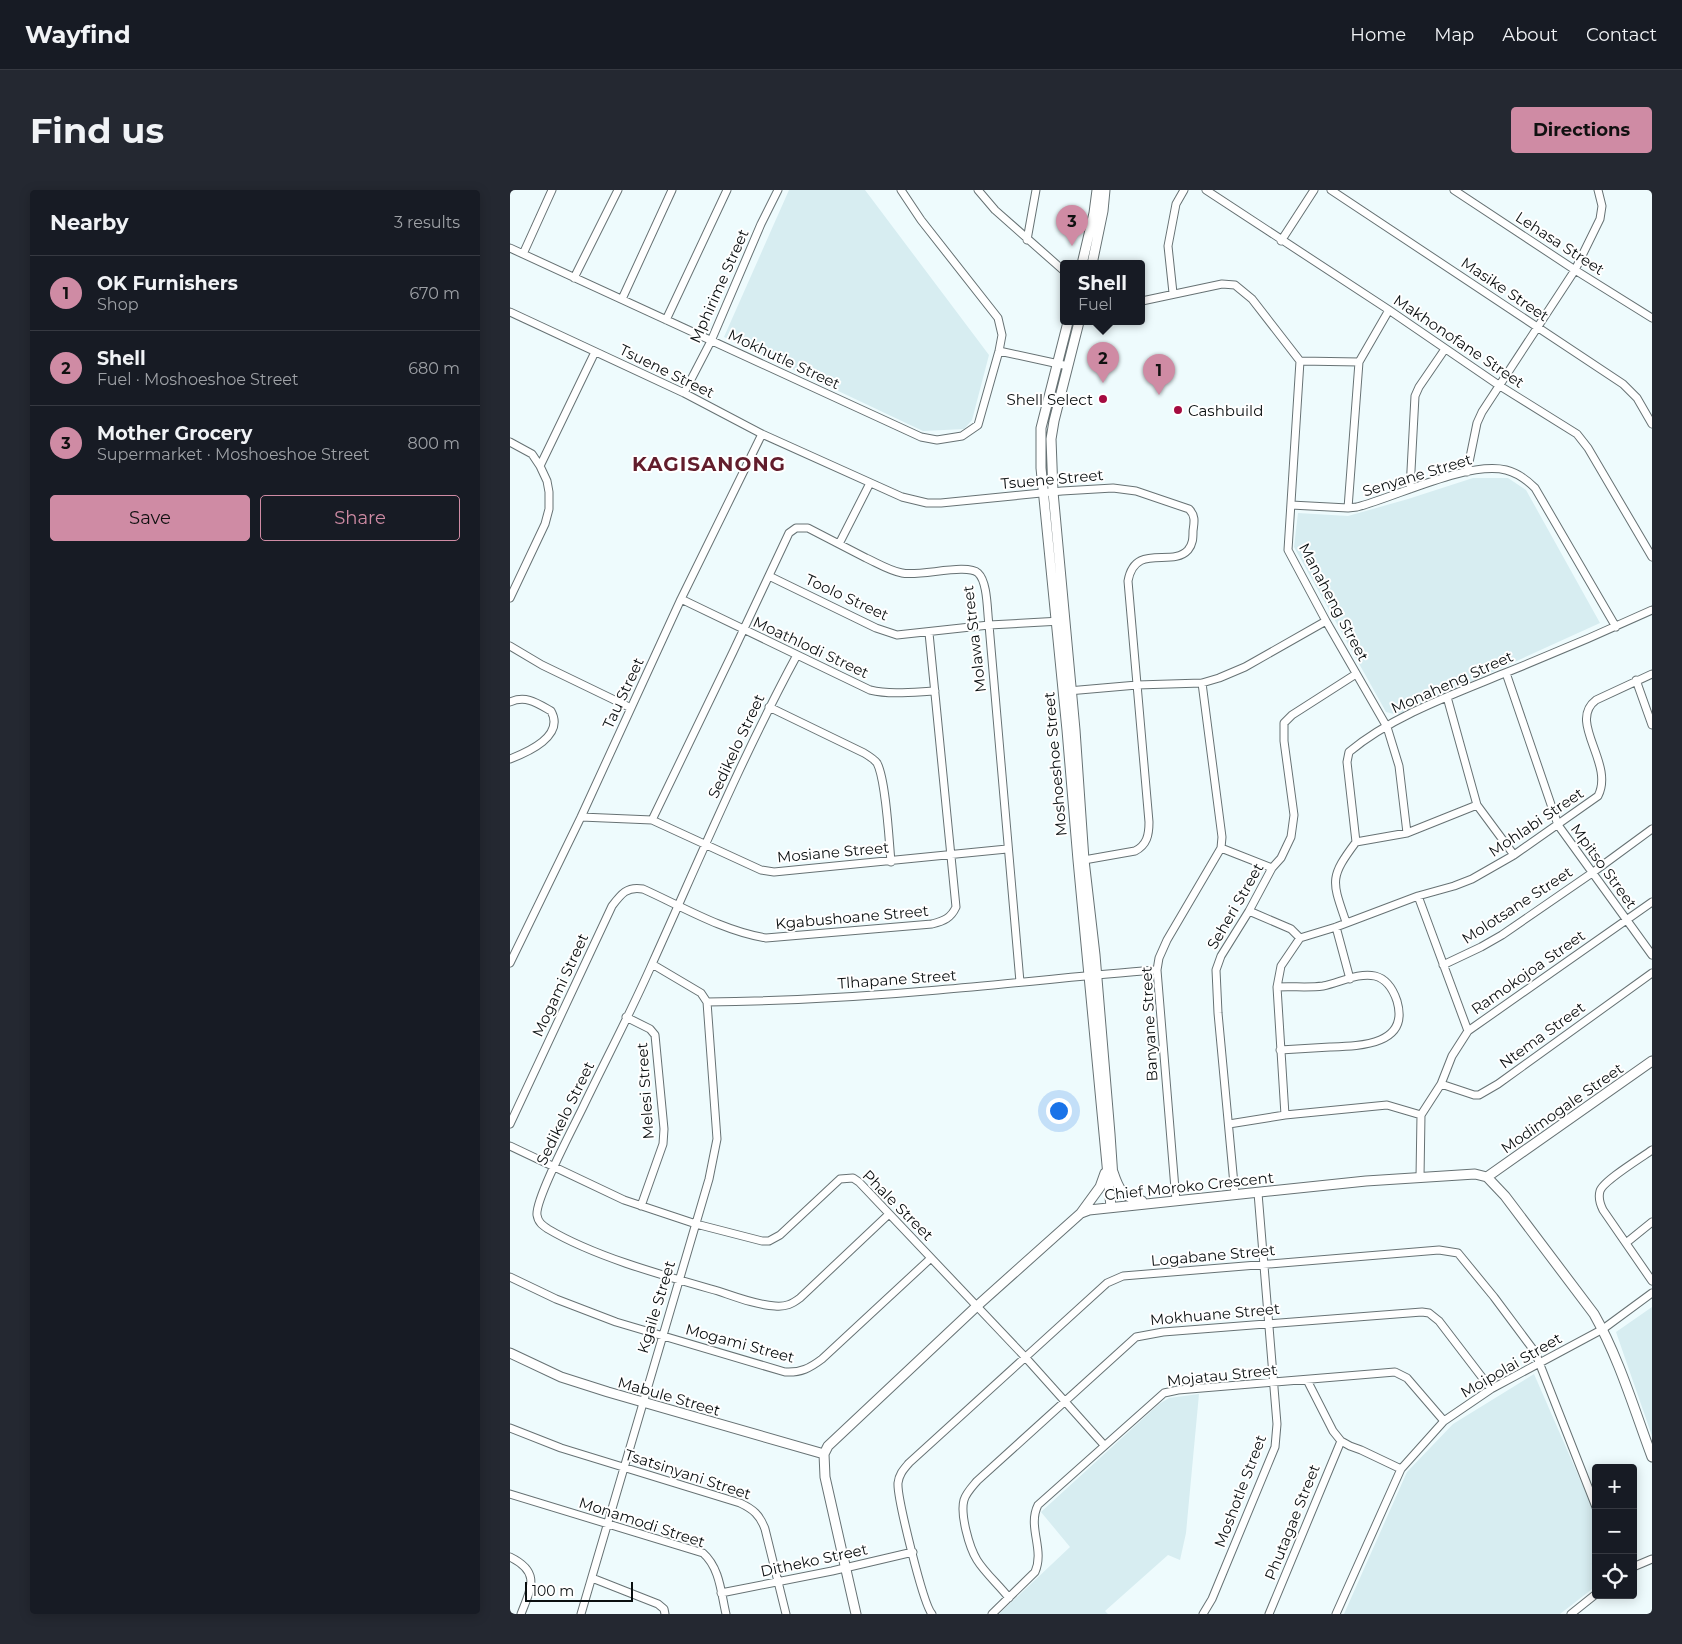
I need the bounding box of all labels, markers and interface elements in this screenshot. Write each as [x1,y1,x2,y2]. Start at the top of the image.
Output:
text: Wayfind [25,20,131,49]
text: Home [1350,24,1406,46]
text: Map [1434,24,1474,46]
text: About [1502,24,1558,46]
text: Contact [1586,24,1657,46]
button: Directions [1511,107,1652,153]
text: Find us [30,109,164,152]
pin: 3 [1056,205,1088,246]
street label: Lehasa Street [1512,207,1608,279]
text: Nearby [50,210,129,235]
text: 3 results [394,213,460,232]
street label: Mphirime Street [685,226,753,346]
street label: Masike Street [1458,253,1552,325]
popup [1060,260,1145,325]
text: OK Furnishers [97,272,238,295]
text: Shell [1078,272,1127,295]
text: 1 [63,284,69,303]
text: 670 m [410,284,460,303]
street label: Makhonofane Street [1390,290,1528,392]
text: Shop [97,295,139,314]
text: Fuel [1078,295,1113,314]
street label: Mokhutle Street [725,325,843,393]
street label: Tsuene Street [617,340,717,402]
pin: 2 [1087,342,1119,383]
text: Shell [97,347,146,370]
pin: 1 [1143,354,1175,395]
text: 2 [61,359,71,378]
text: 680 m [408,359,460,378]
text: Fuel · Moshoeshoe Street [97,370,299,389]
place label: Shell Select [1007,390,1093,409]
marker: Shell Select [1097,393,1109,405]
place label: Cashbuild [1188,401,1263,420]
marker: Cashbuild [1172,404,1184,416]
text: Mother Grocery [97,422,252,445]
text: 3 [61,434,71,453]
text: 800 m [407,434,460,453]
text: Supermarket · Moshoeshoe Street [97,445,369,464]
street label: Senyane Street [1360,449,1474,501]
district label: KAGISANONG [632,452,786,476]
street label: Tsuene Street [1000,465,1104,493]
button: Save [50,495,250,541]
button: Share [260,495,460,541]
street label: Manaheng Street [1295,540,1373,664]
street label: Toolo Street [803,570,891,624]
street label: Molawa Street [958,584,990,694]
street label: Moathlodi Street [750,612,872,682]
street label: Monaheng Street [1388,647,1516,717]
street label: Tau Street [598,654,648,732]
street label: Sedikelo Street [704,691,768,801]
street label: Moshoeshoe Street [1039,691,1071,837]
street label: Mohlabi Street [1485,783,1587,861]
street label: Mpitso Street [1567,820,1641,912]
street label: Mosiane Street [776,838,890,866]
street label: Seheri Street [1203,859,1267,953]
street label: Molotsane Street [1458,862,1576,948]
street label: Kgabushoane Street [775,901,929,933]
street label: Ramokojoa Street [1467,926,1589,1018]
street label: Mogami Street [528,930,592,1040]
street label: Tlhapane Street [837,965,957,993]
street label: Banyane Street [1136,966,1162,1082]
street label: Ntema Street [1496,998,1588,1072]
street label: Melesi Street [632,1042,658,1140]
street label: Sedikelo Street [532,1058,598,1168]
street label: Modimogale Street [1497,1059,1627,1157]
your location [1046,1098,1072,1124]
street label: Phale Street [859,1166,937,1244]
street label: Chief Moroko Crescent [1103,1168,1275,1204]
street label: Logabane Street [1150,1240,1276,1270]
street label: Kgaile Street [633,1258,679,1356]
street label: Mokhuane Street [1149,1299,1281,1329]
street label: Mogami Street [683,1319,797,1367]
street label: Moipolai Street [1457,1328,1565,1402]
street label: Mojatau Street [1166,1360,1278,1390]
street label: Mabule Street [616,1372,722,1420]
street label: Moshotle Street [1210,1432,1270,1550]
street label: Tsatsinyani Street [622,1445,754,1503]
street label: Phutagae Street [1260,1461,1324,1583]
map controls [1592,1464,1637,1599]
button: + [1592,1464,1637,1509]
street label: Monamodi Street [577,1493,707,1551]
button: − [1592,1509,1637,1554]
street label: Ditheko Street [759,1539,869,1581]
button: locate [1592,1554,1637,1599]
scale bar [525,1579,632,1602]
text: 100 m [532,1582,574,1600]

